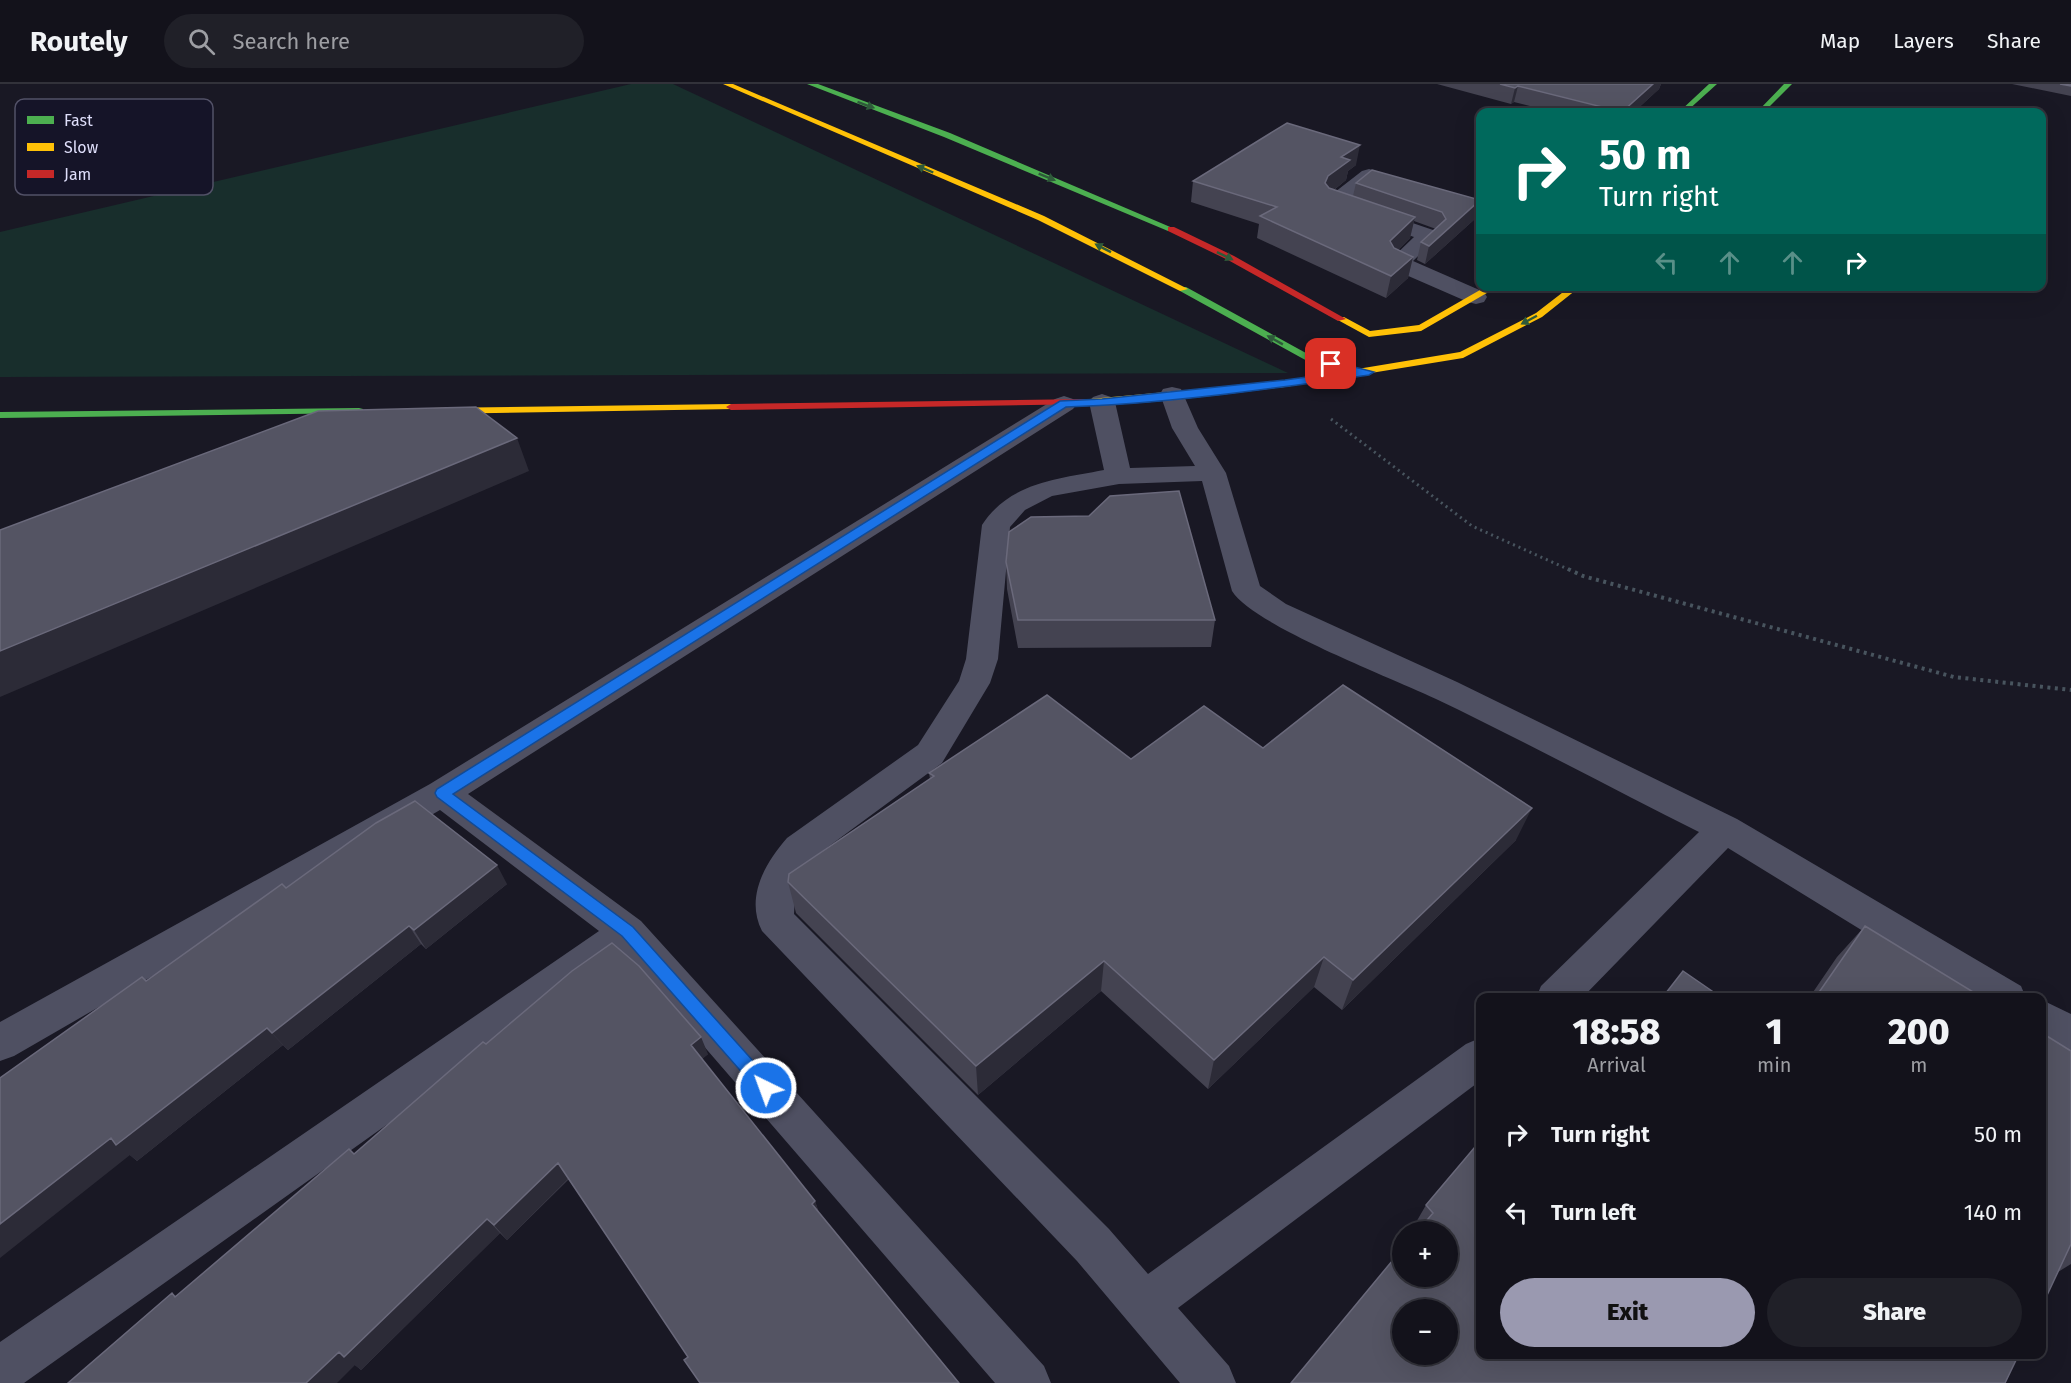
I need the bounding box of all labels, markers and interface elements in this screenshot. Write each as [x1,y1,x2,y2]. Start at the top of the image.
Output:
search box [164,14,584,68]
text: Routely [30,25,128,58]
icon: search [185,25,218,58]
text: Search here [233,28,350,55]
text: Map [1820,28,1860,54]
text: Layers [1893,28,1954,54]
text: Share [1987,28,2041,54]
legend [15,99,213,195]
one-way arrow [857,101,875,110]
text: Fast [64,111,93,130]
text: 50 m [1599,130,1692,180]
icon: right [1500,132,1578,210]
text: Slow [64,138,99,157]
one-way arrow [916,164,934,173]
text: Jam [64,165,91,184]
one-way arrow [1039,172,1057,182]
text: Turn right [1599,181,1719,213]
one-way arrow [1094,244,1112,254]
icon: left [1650,246,1683,279]
icon: ahead [1713,246,1746,279]
icon: ahead [1776,246,1809,279]
icon: right [1839,246,1872,279]
one-way arrow [1217,251,1234,260]
one-way arrow [1520,315,1537,325]
one-way arrow [1266,335,1283,345]
pin [1305,338,1356,389]
icon: arrive [1314,347,1347,380]
text: 18:58 [1572,1010,1661,1054]
text: 1 [1766,1010,1783,1054]
text: 200 [1888,1010,1950,1054]
text: Arrival [1587,1053,1646,1077]
text: min [1757,1053,1792,1077]
text: m [1910,1053,1927,1077]
position arrow [734,1056,798,1120]
icon: right [1500,1118,1533,1151]
text: Turn right [1551,1121,1650,1148]
text: 50 m [1974,1121,2022,1148]
icon: left [1500,1196,1533,1229]
text: Turn left [1551,1199,1636,1226]
text: 140 m [1964,1199,2022,1226]
map controls [1392,1221,1458,1365]
button: + [1392,1221,1458,1287]
button: Exit [1500,1278,1755,1347]
button: Share [1767,1278,2022,1347]
button: − [1392,1299,1458,1365]

